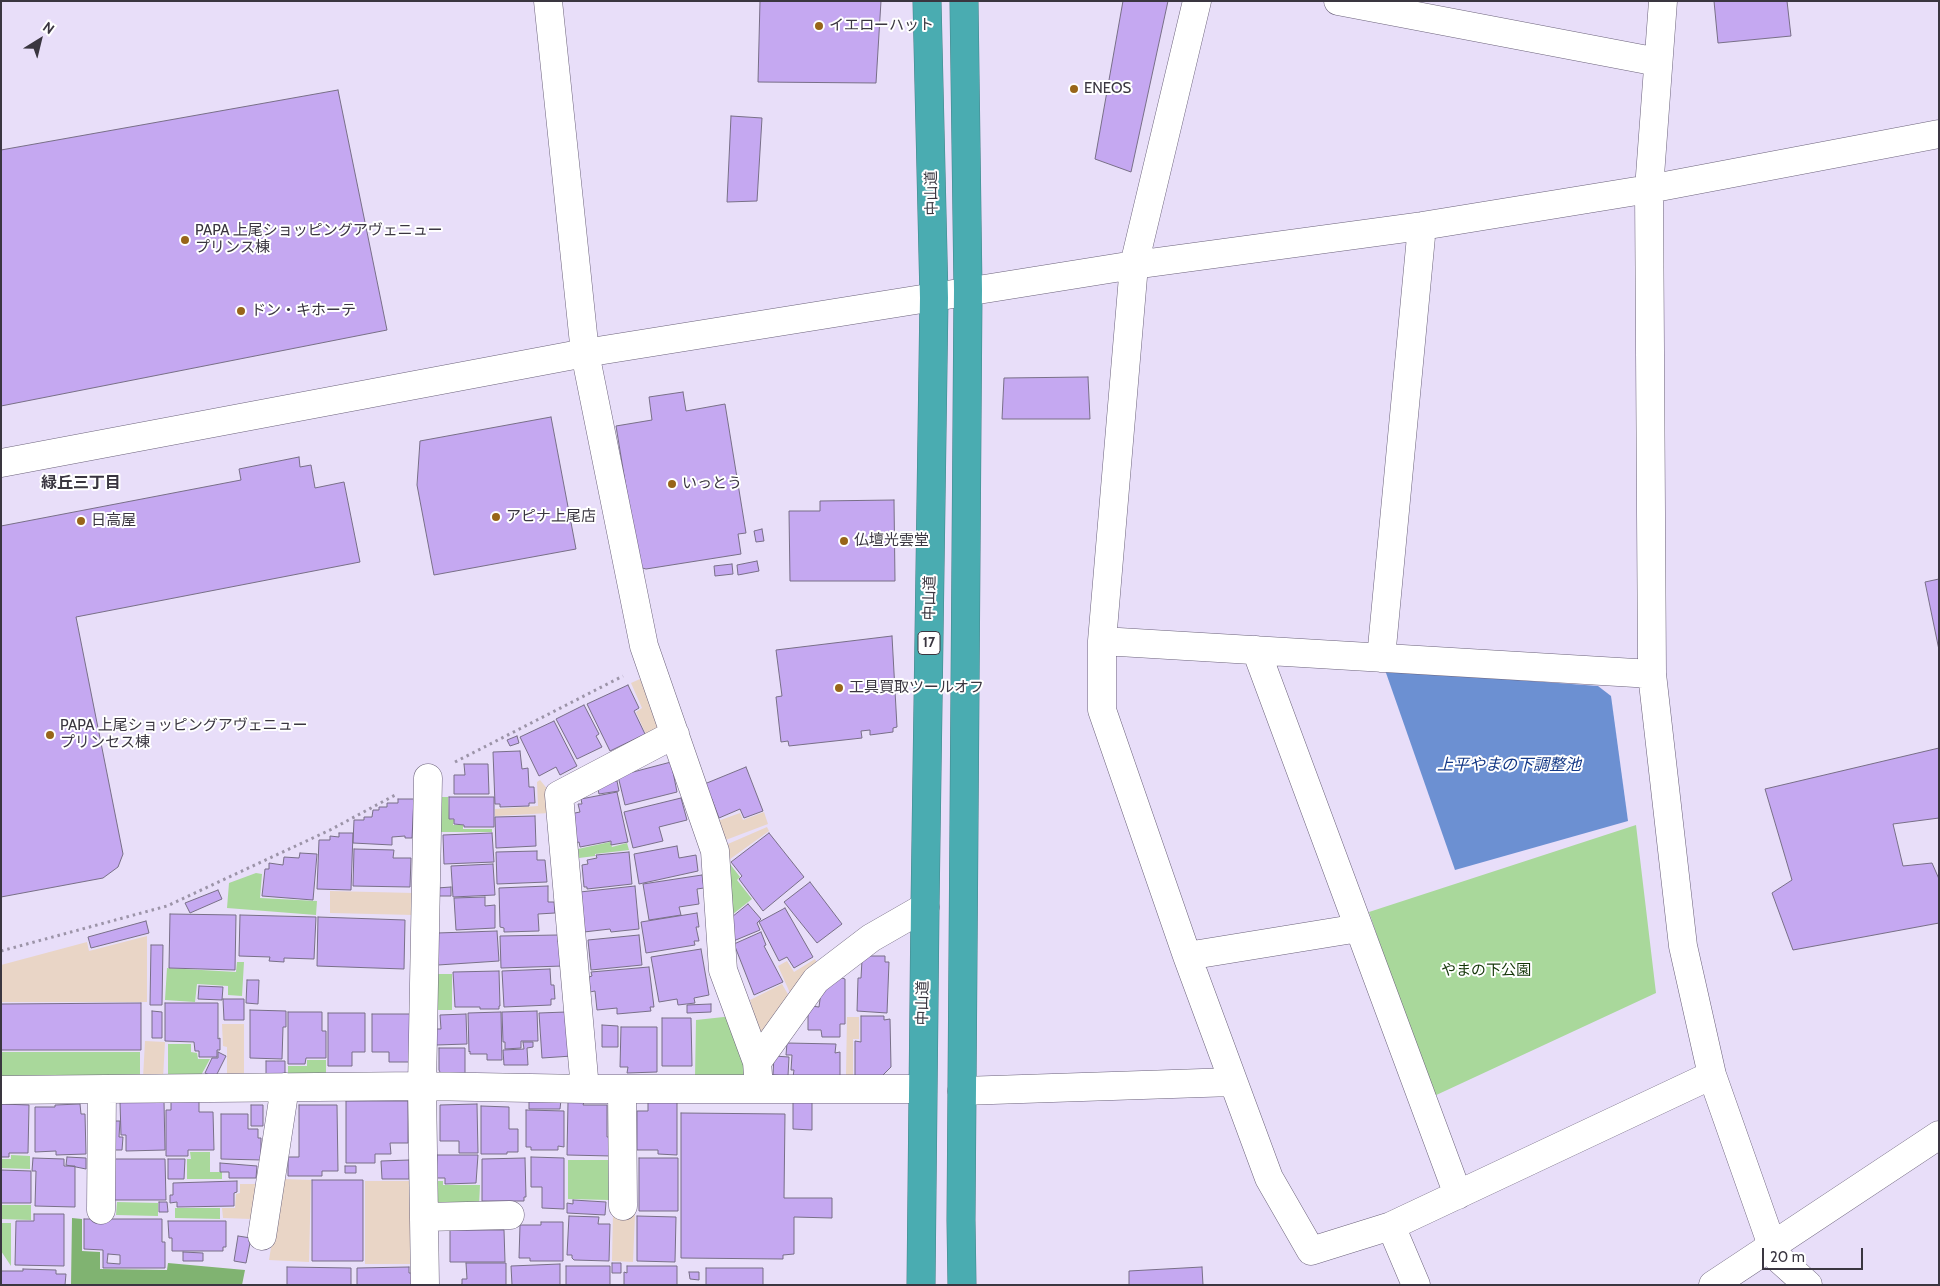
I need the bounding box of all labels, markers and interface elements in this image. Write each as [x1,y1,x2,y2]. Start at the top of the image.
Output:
north arrow [15,15,65,65]
place label: イエローハット [829,17,934,35]
text: N [40,18,58,38]
marker: イエローハット [813,20,825,32]
place label: ENEOS [1084,80,1131,98]
marker: ENEOS [1068,83,1080,95]
street label: 中山道 [923,170,941,216]
place label: PAPA 上尾ショッピングアヴェニュー プリンス棟 [195,222,443,257]
marker: PAPA 上尾ショッピングアヴェニュー プリンス棟 [179,234,191,246]
place label: ドン・キホーテ [251,302,356,320]
marker: ドン・キホーテ [235,305,247,317]
district label: 緑丘三丁目 [41,473,121,493]
place label: いっとう [682,475,742,493]
marker: いっとう [666,478,678,490]
place label: アピナ上尾店 [506,508,596,526]
marker: アピナ上尾店 [490,511,502,523]
place label: 日高屋 [91,512,136,530]
marker: 日高屋 [75,515,87,527]
place label: 仏壇光雲堂 [854,532,929,550]
marker: 仏壇光雲堂 [838,535,850,547]
street label: 中山道 [921,575,939,621]
road number: 17 [918,632,940,654]
place label: 工具買取ツールオフ [849,679,984,697]
marker: 工具買取ツールオフ [833,682,845,694]
place label: PAPA 上尾ショッピングアヴェニュー プリンセス棟 [60,717,308,752]
marker: PAPA 上尾ショッピングアヴェニュー プリンセス棟 [44,729,56,741]
water label: 上平やまの下調整池 [1437,755,1581,775]
park label: やまの下公園 [1441,962,1531,980]
street label: 中山道 [914,980,932,1026]
scale bar [1765,1238,1866,1270]
text: 20 m [1770,1248,1805,1266]

